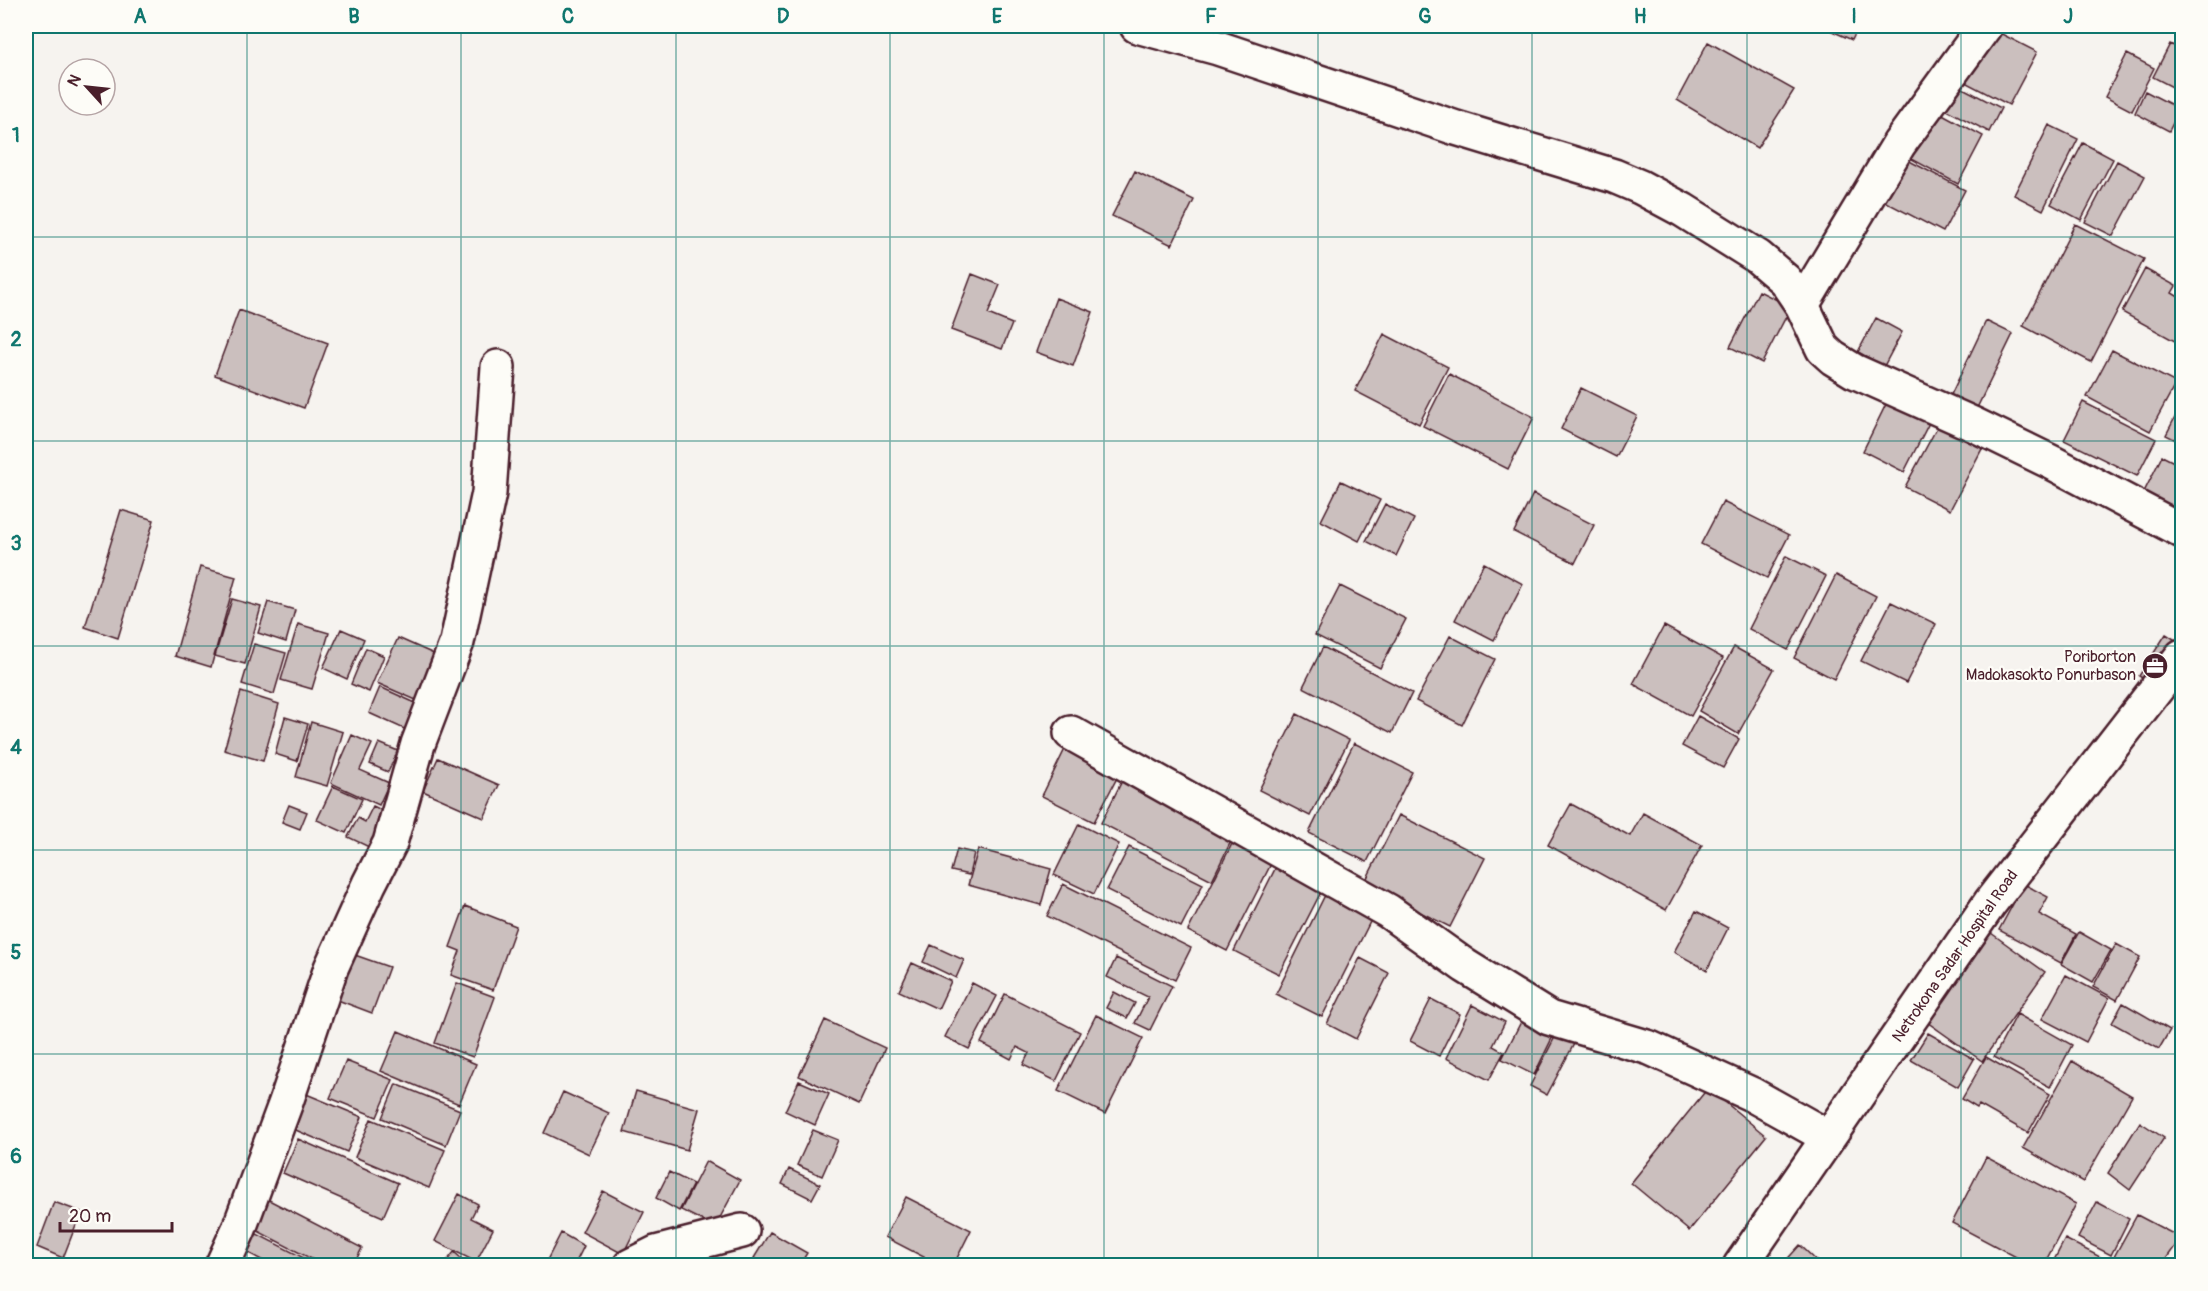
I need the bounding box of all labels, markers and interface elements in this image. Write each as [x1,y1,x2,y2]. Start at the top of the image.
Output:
text: A [134,4,147,29]
text: B [348,4,360,29]
text: C [562,4,574,29]
text: D [777,4,790,29]
text: E [992,4,1003,29]
text: F [1205,4,1217,29]
text: G [1418,4,1432,29]
text: H [1634,4,1647,29]
text: I [1851,4,1857,29]
text: J [2063,4,2073,29]
north arrow [57,57,117,117]
text: N [63,71,86,90]
text: 1 [12,123,20,148]
text: 2 [10,327,22,352]
text: 3 [10,531,22,556]
place label: Poriborton Madokasokto Ponurbason [1966,647,2136,685]
office icon: Poriborton Madokasokto Ponurbason [2140,651,2170,681]
text: 4 [10,735,22,760]
street label: Netrokona Sadar Hospital Road [1888,866,2022,1046]
text: 5 [11,940,22,965]
text: 6 [10,1144,22,1169]
scale bar [60,1195,172,1233]
text: 20 m [69,1205,111,1228]

